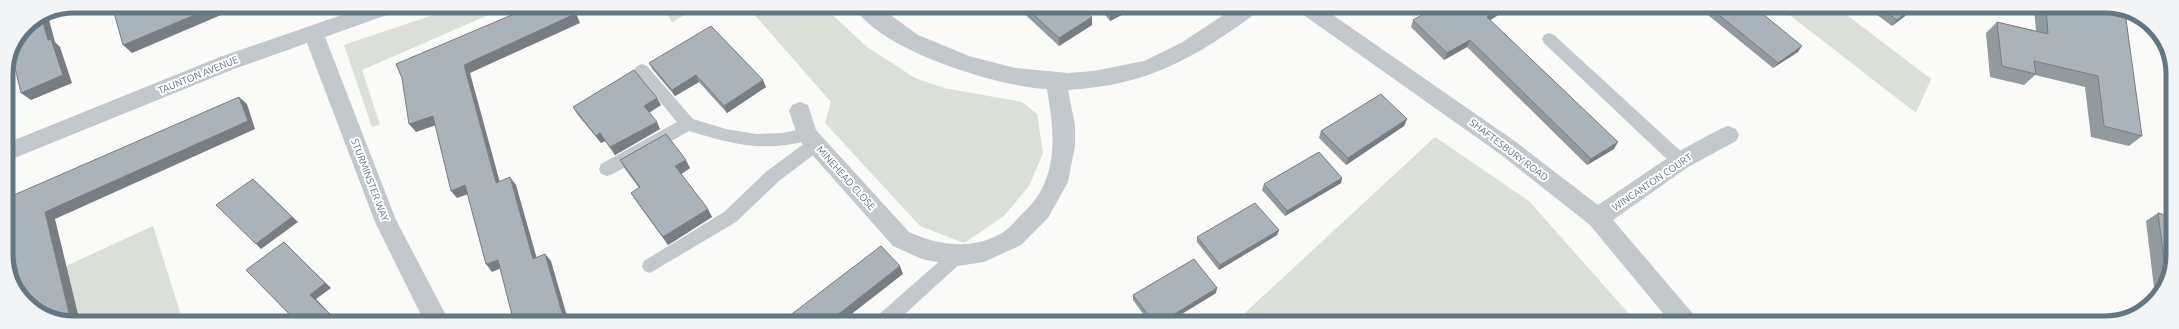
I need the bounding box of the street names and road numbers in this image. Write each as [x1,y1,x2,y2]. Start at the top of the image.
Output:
street label: TAUNTON AVENUE [156,54,240,96]
street label: SHAFTESBURY ROAD [1468,117,1550,183]
street label: STURMINSTER WAY [349,137,391,223]
street label: MINEHEAD CLOSE [814,144,878,212]
street label: WINCANTON COURT [1610,151,1694,213]

